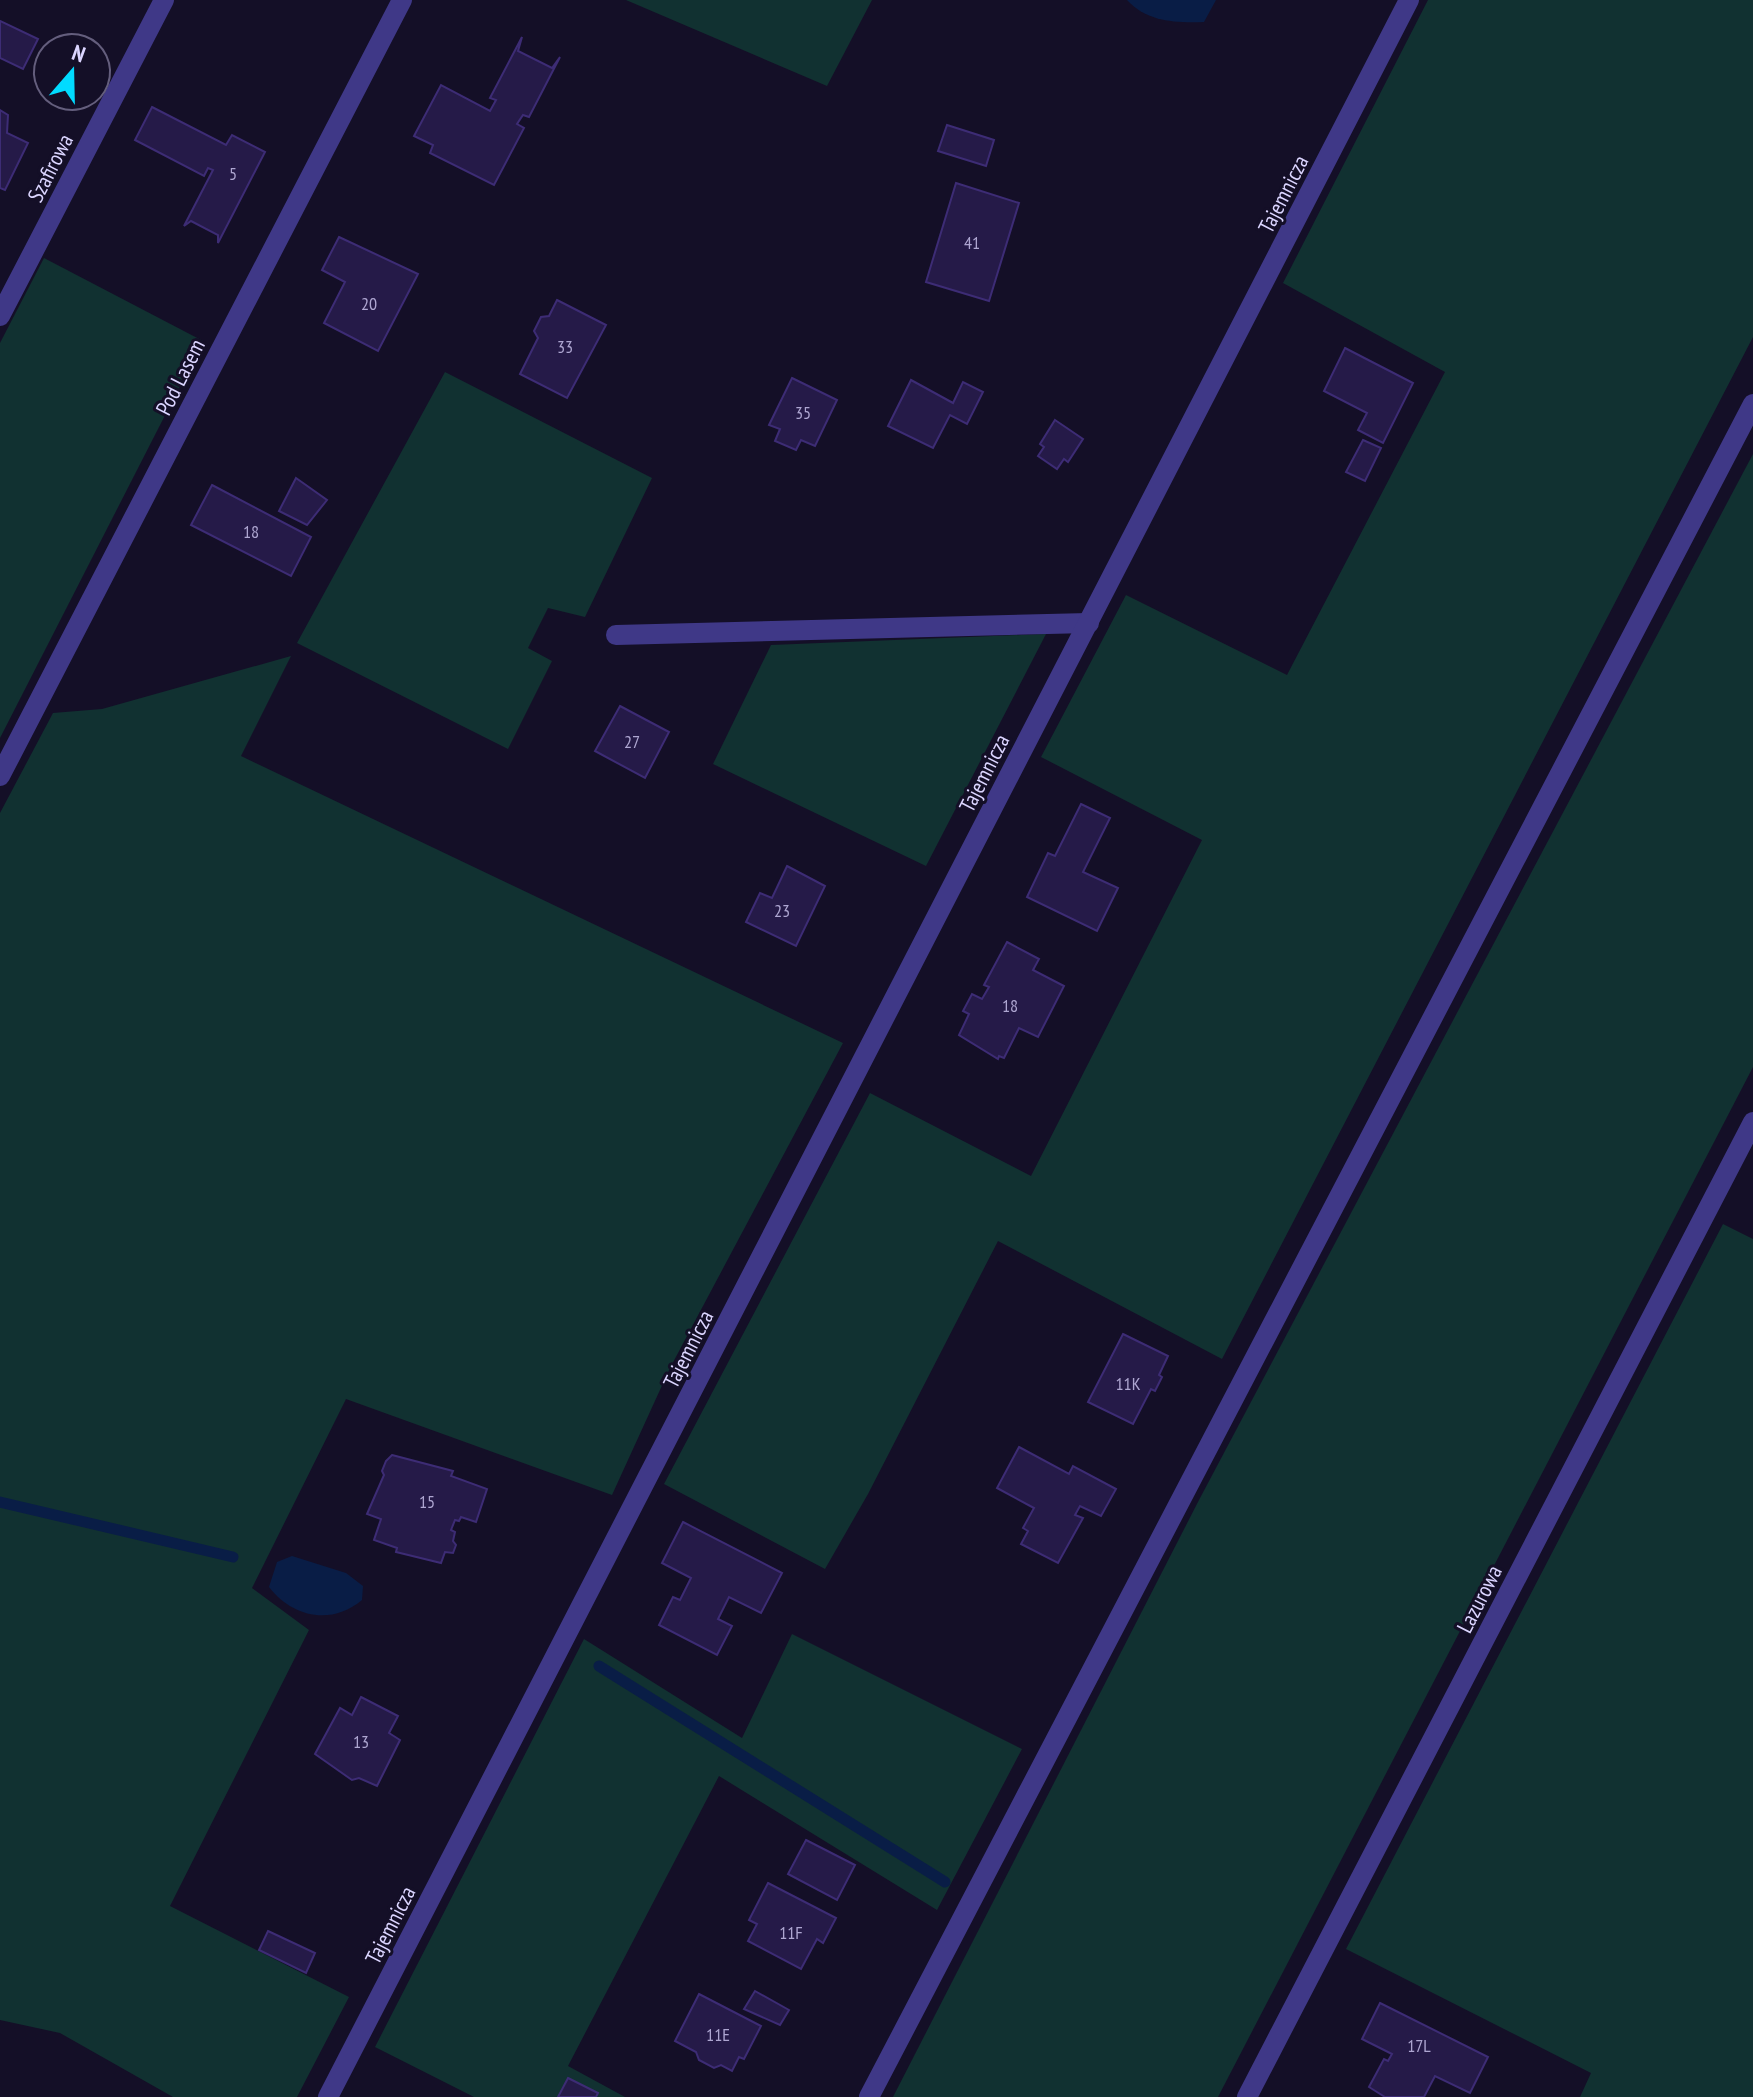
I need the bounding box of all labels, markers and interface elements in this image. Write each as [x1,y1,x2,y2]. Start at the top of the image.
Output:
north arrow [32,32,112,112]
text: N [68,38,89,68]
street label: Szafirowa [21,129,79,207]
street label: Tajemnicza [1252,150,1314,238]
house number: 5 [229,162,237,185]
house number: 41 [964,231,980,254]
house number: 20 [361,292,377,315]
street label: Pod Lasem [149,334,211,420]
house number: 33 [557,335,573,358]
house number: 35 [795,401,811,424]
house number: 18 [243,520,259,543]
street label: Tajemnicza [953,729,1015,817]
house number: 27 [624,730,640,753]
house number: 23 [774,899,790,922]
house number: 18 [1002,994,1018,1017]
street label: Tajemnicza [657,1305,719,1393]
house number: 11K [1115,1372,1141,1395]
house number: 15 [419,1490,435,1513]
street label: Lazurowa [1450,1560,1508,1638]
house number: 13 [353,1730,369,1753]
street label: Tajemnicza [359,1881,421,1969]
house number: 11F [779,1921,803,1944]
house number: 11E [706,2023,730,2046]
house number: 17L [1407,2034,1431,2057]

